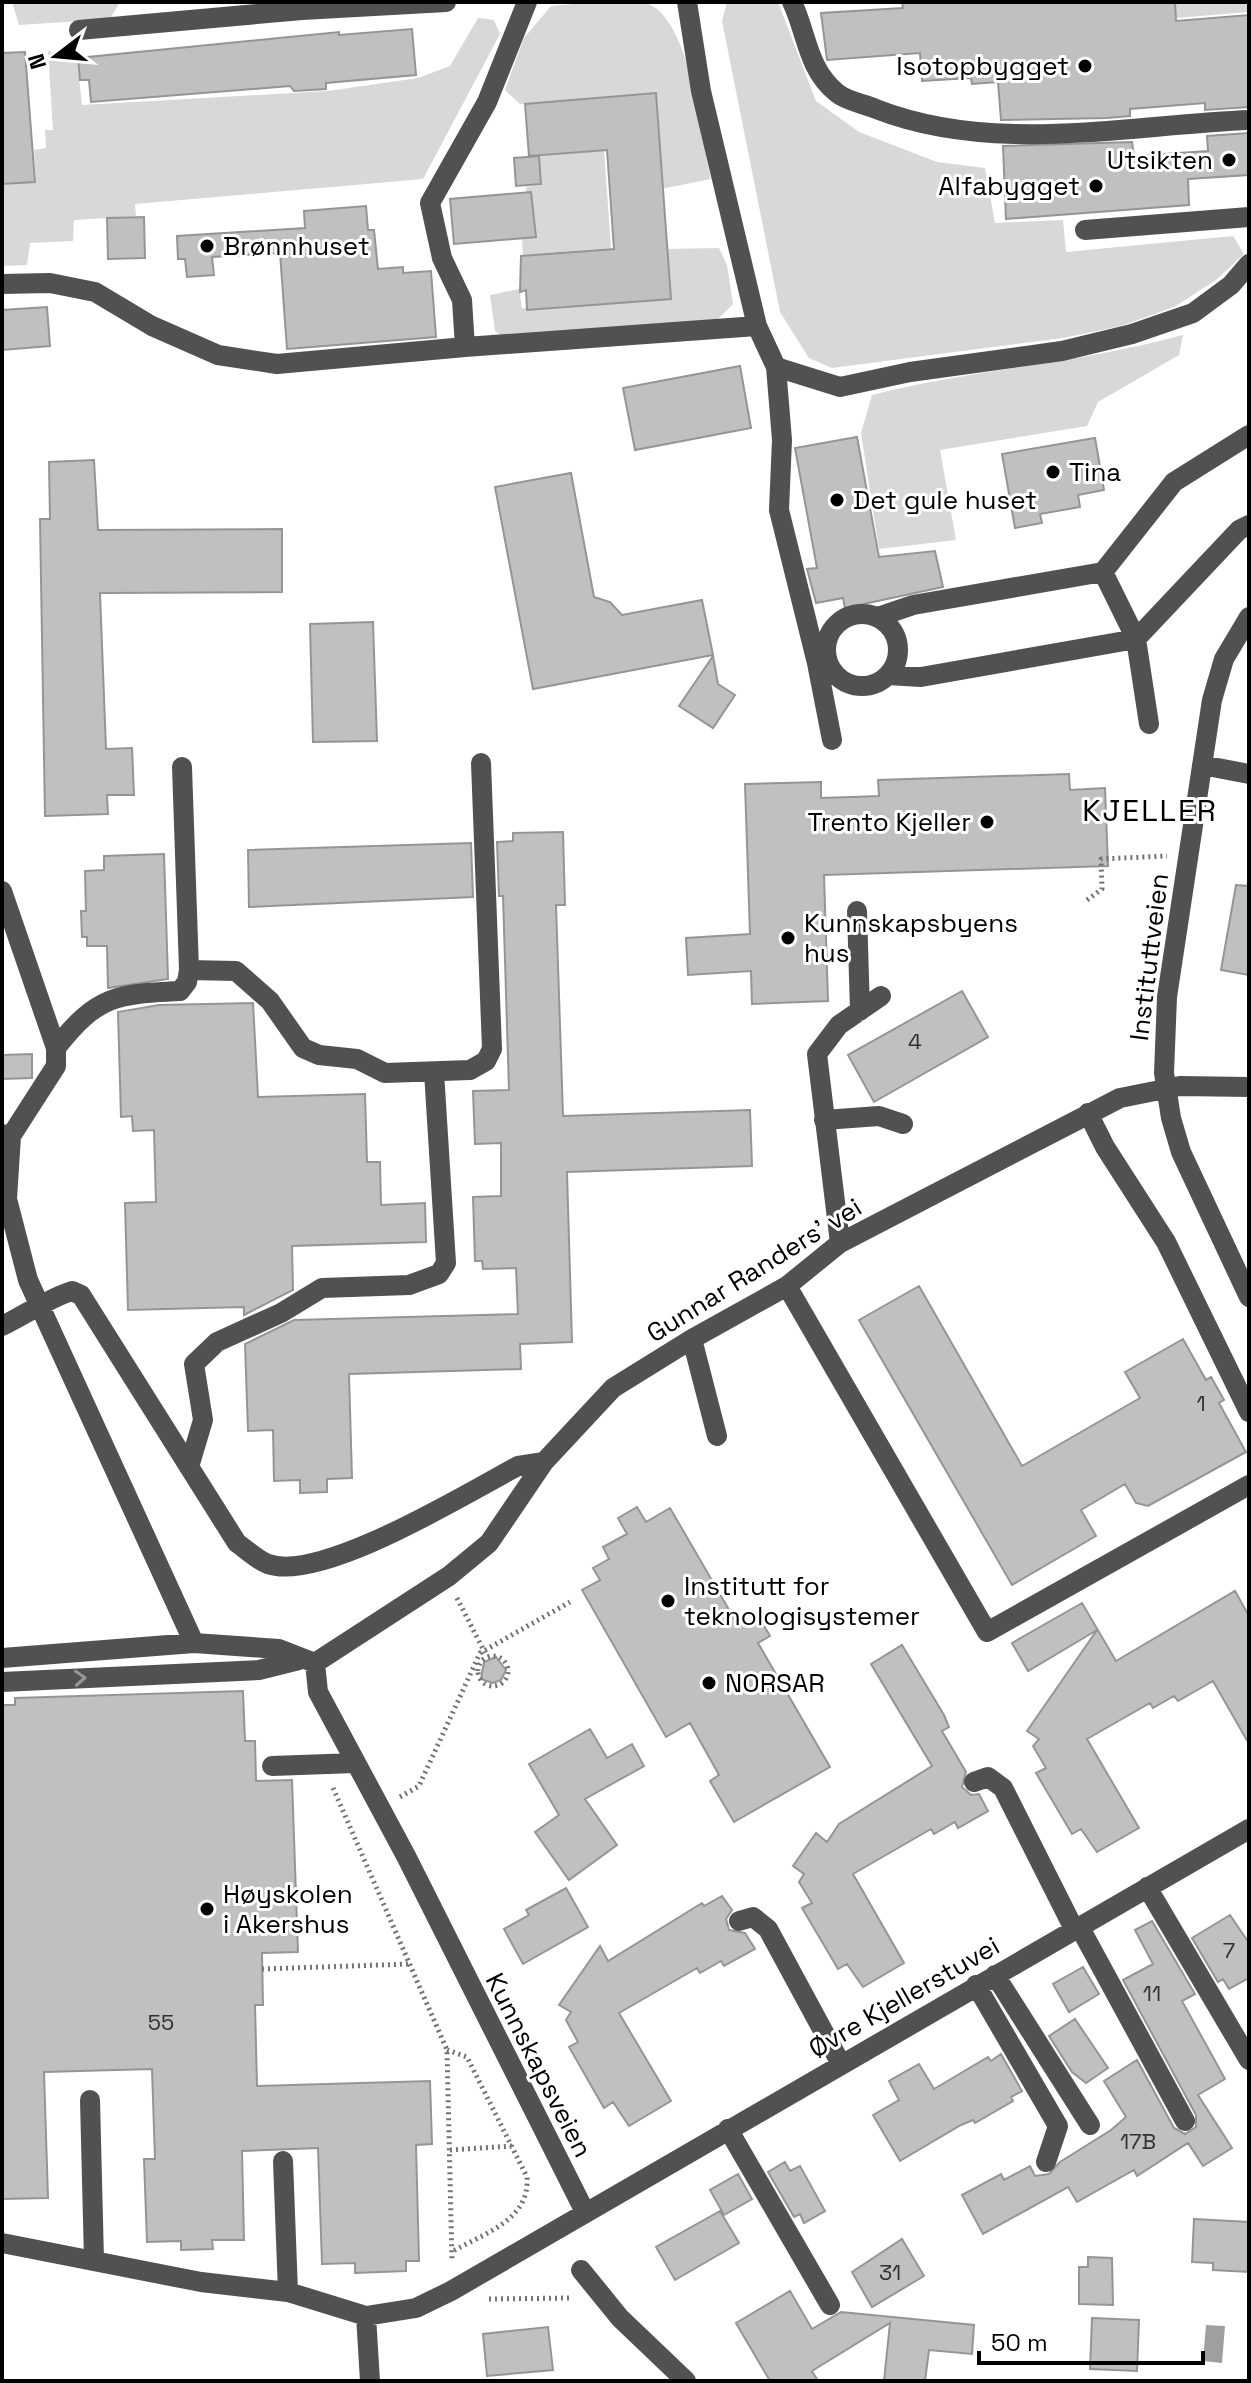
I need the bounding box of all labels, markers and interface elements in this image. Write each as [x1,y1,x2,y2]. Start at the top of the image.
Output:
north arrow [16,16,96,96]
place label: Isotopbygget [896,49,1069,83]
text: N [21,51,52,72]
marker: Isotopbygget [1076,57,1094,75]
place label: Utsikten [1107,143,1213,177]
marker: Utsikten [1220,151,1238,169]
place label: Alfabygget [938,169,1080,203]
marker: Alfabygget [1087,177,1105,195]
place label: Brønnhuset [223,229,370,263]
marker: Brønnhuset [198,237,216,255]
place label: Tina [1069,455,1121,489]
marker: Tina [1044,463,1062,481]
place label: Det gule huset [853,483,1037,517]
marker: Det gule huset [828,491,846,509]
district label: KJELLER [1082,791,1218,830]
place label: Trento Kjeller [808,805,971,839]
marker: Trento Kjeller [978,813,996,831]
street label: Instituttveien [1122,871,1176,1043]
place label: Kunnskapsbyens hus [804,906,1018,970]
marker: Kunnskapsbyens hus [779,929,797,947]
house number: 4 [908,1027,922,1055]
street label: Gunnar Randers' vei [640,1190,868,1350]
house number: 1 [1196,1389,1206,1417]
place label: Institutt for teknologisystemer [684,1569,920,1633]
marker: Institutt for teknologisystemer [659,1592,677,1610]
place label: NORSAR [725,1666,825,1700]
one-way arrow [74,1670,87,1687]
marker: NORSAR [700,1674,718,1692]
place label: Høyskolen i Akershus [223,1877,353,1941]
marker: Høyskolen i Akershus [198,1900,216,1918]
street label: Øvre Kjellerstuvei [803,1929,1005,2065]
house number: 7 [1223,1936,1235,1964]
street label: Kunnskapsveien [478,1967,600,2163]
house number: 11 [1143,1979,1161,2007]
house number: 55 [148,2008,174,2036]
house number: 17B [1120,2127,1156,2155]
house number: 31 [879,2258,901,2286]
scale bar [979,2315,1203,2365]
text: 50 m [991,2327,1048,2358]

